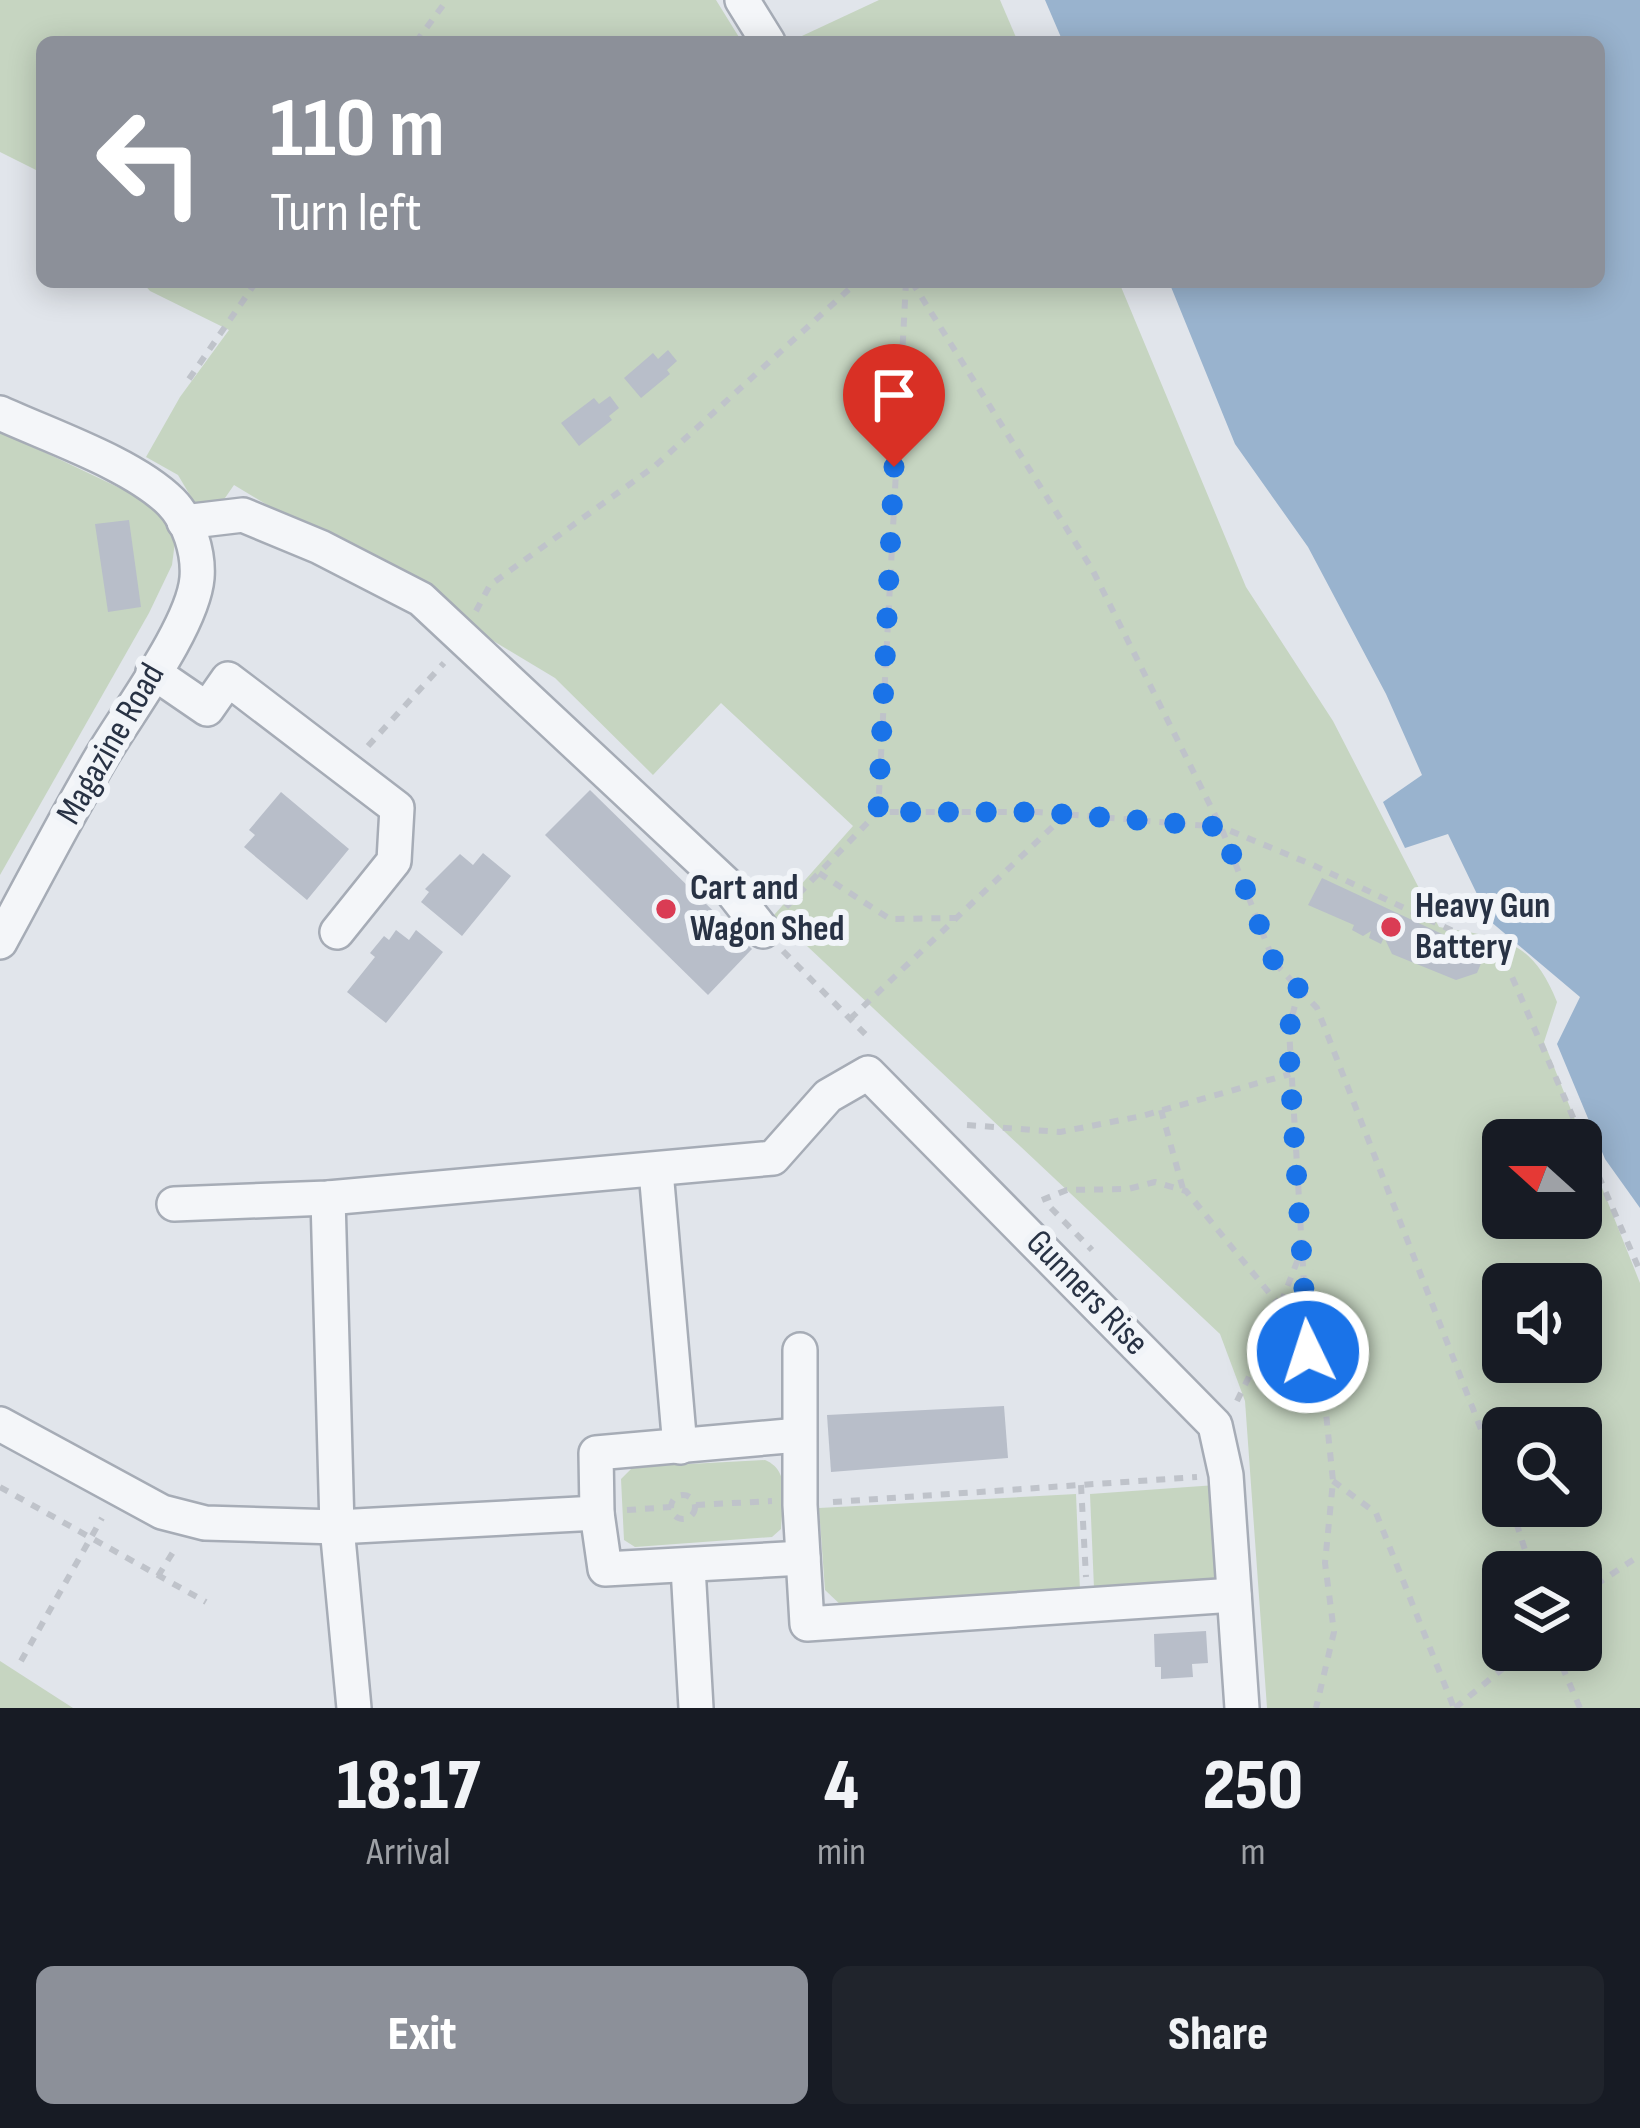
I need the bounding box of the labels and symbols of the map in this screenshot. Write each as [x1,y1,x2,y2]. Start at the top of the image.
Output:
pin [843,344,945,467]
street label: Magazine Road [48,656,174,832]
place label: Cart and Wagon Shed [690,867,844,951]
place label: Heavy Gun Battery [1415,885,1550,969]
marker: Cart and Wagon Shed [653,896,679,922]
marker: Heavy Gun Battery [1378,914,1404,940]
north arrow [1482,1119,1602,1239]
street label: Gunners Rise [1017,1221,1157,1365]
position arrow [1245,1289,1371,1415]

